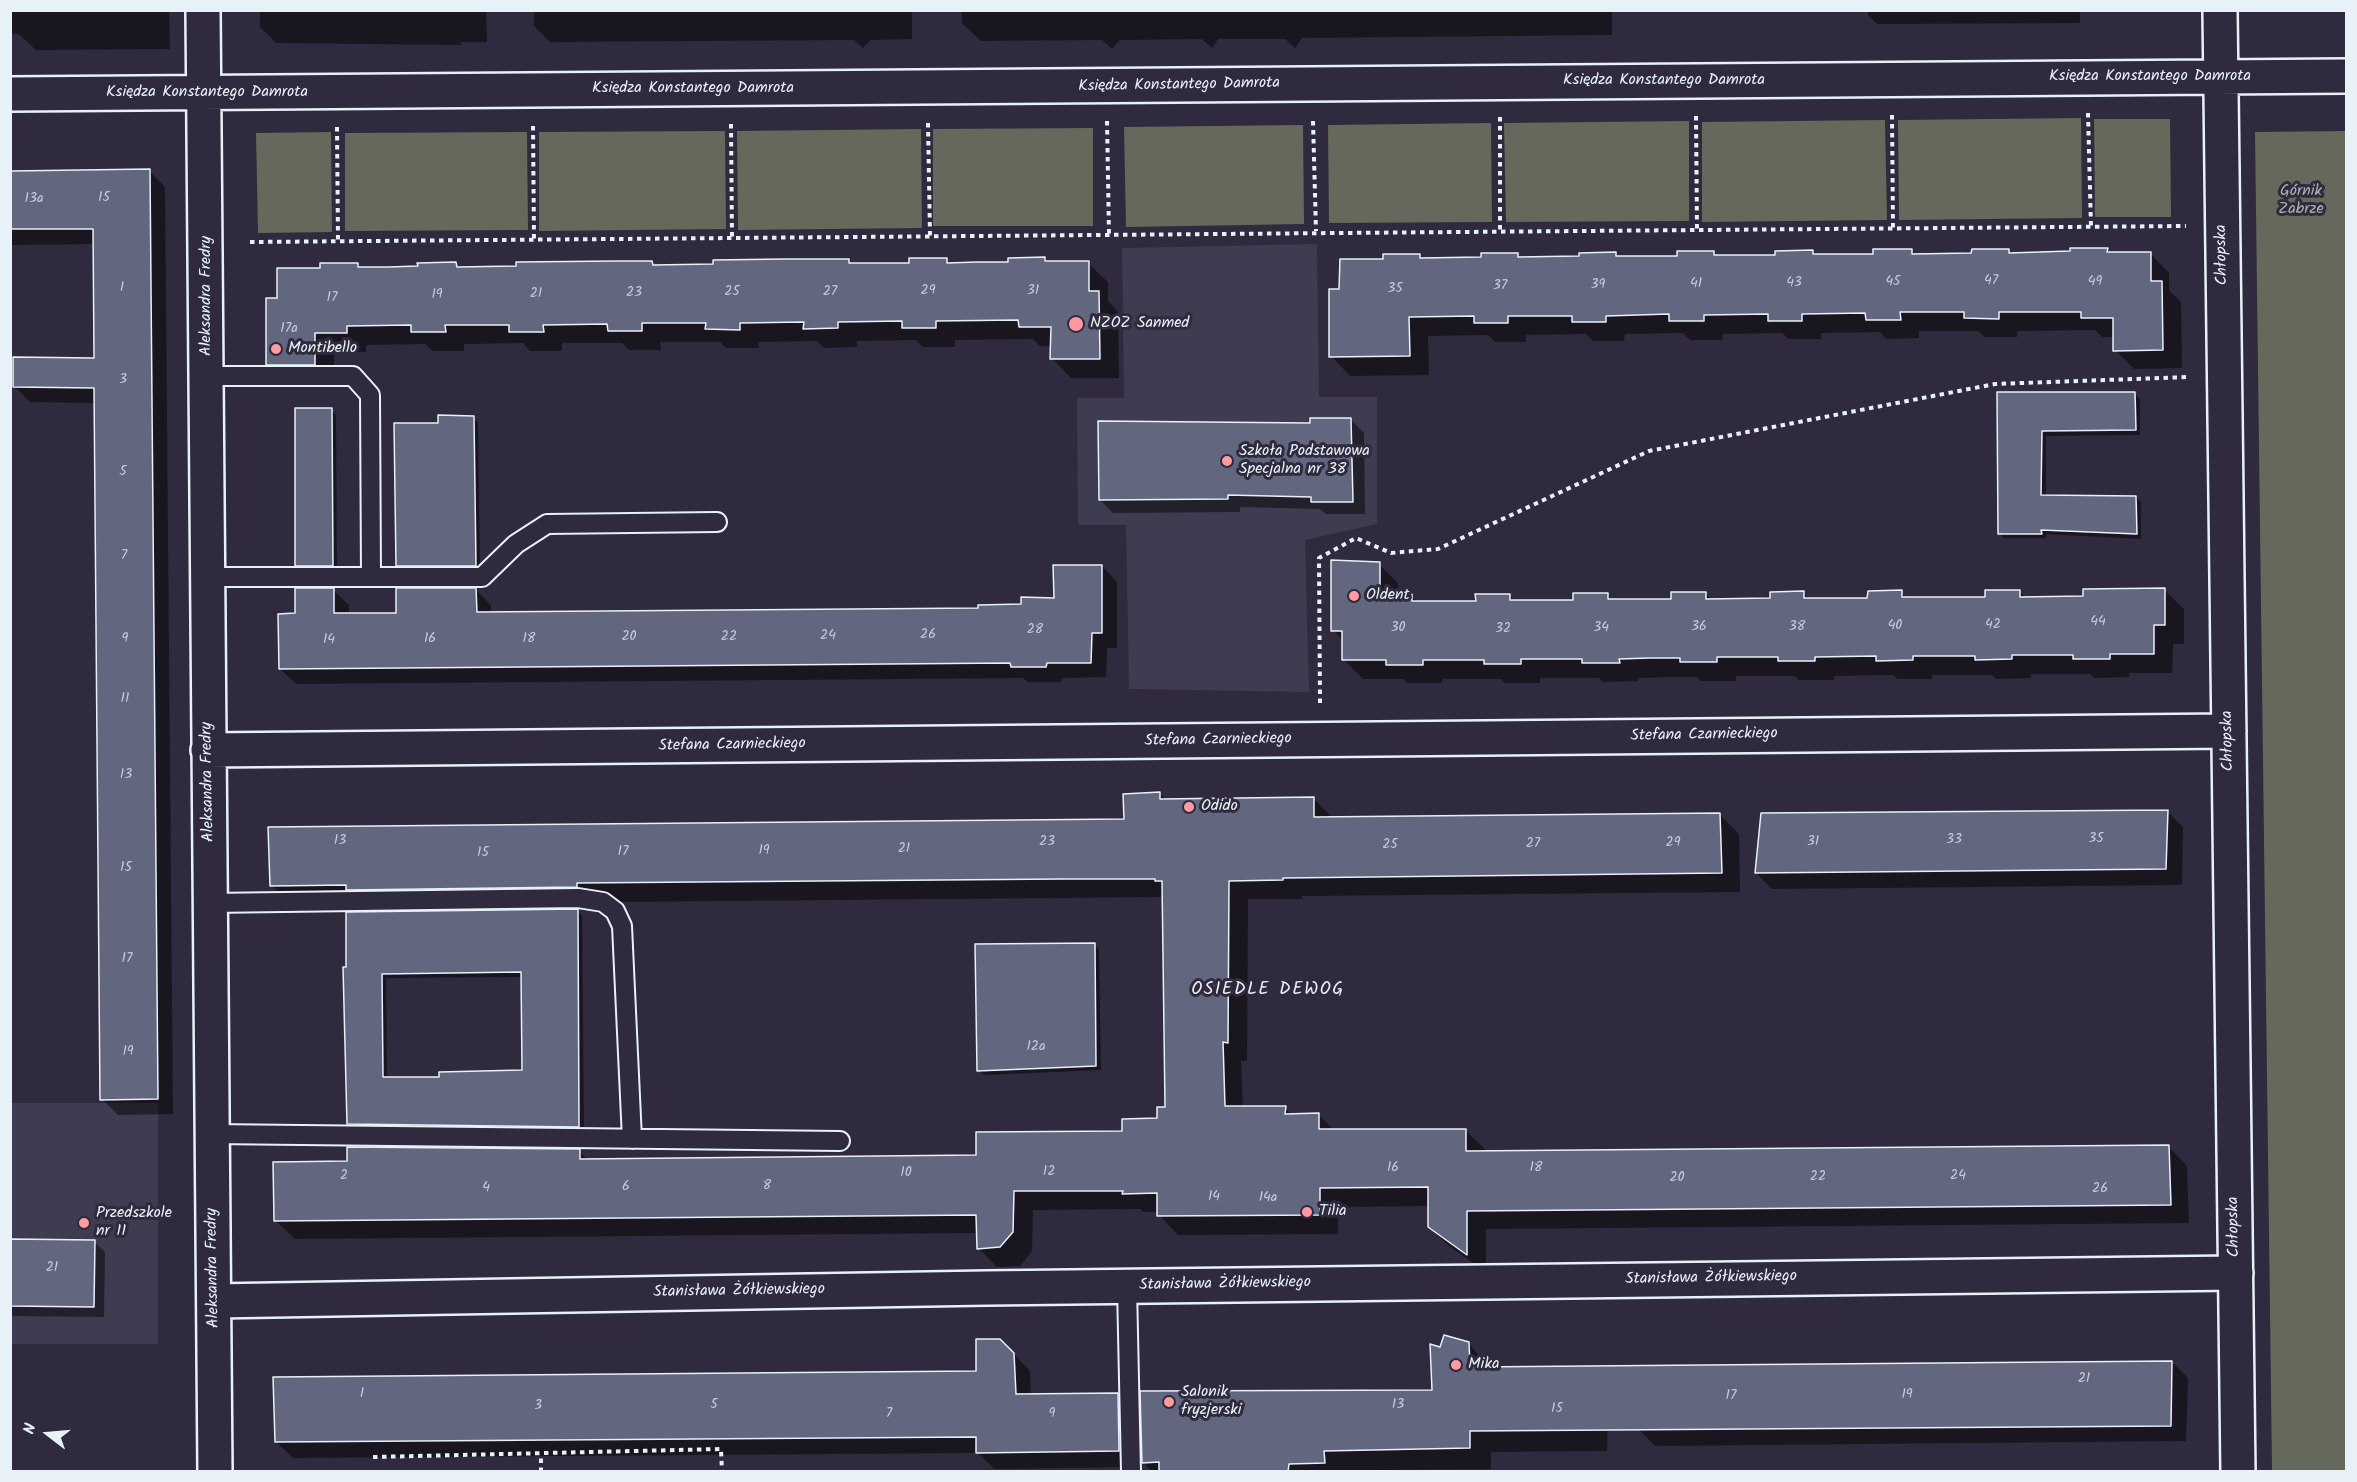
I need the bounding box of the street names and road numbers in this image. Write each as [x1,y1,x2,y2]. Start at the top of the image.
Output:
street label: Księdza Konstantego Damrota [2049,67,2251,87]
street label: Księdza Konstantego Damrota [1563,71,1765,91]
street label: Księdza Konstantego Damrota [1078,75,1280,97]
street label: Księdza Konstantego Damrota [592,79,794,99]
street label: Księdza Konstantego Damrota [106,83,308,103]
street label: Chłopska [2213,225,2233,285]
street label: Aleksandra Fredry [197,236,217,356]
street label: Chłopska [2219,711,2239,771]
street label: Aleksandra Fredry [198,722,220,842]
street label: Stefana Czarnieckiego [1630,725,1778,747]
street label: Stefana Czarnieckiego [1144,730,1292,752]
street label: Stefana Czarnieckiego [658,735,806,757]
street label: Chłopska [2225,1197,2245,1257]
street label: Aleksandra Fredry [203,1208,225,1328]
street label: Stanisława Żółkiewskiego [1625,1268,1797,1290]
street label: Stanisława Żółkiewskiego [1139,1274,1311,1296]
street label: Stanisława Żółkiewskiego [653,1281,825,1303]

